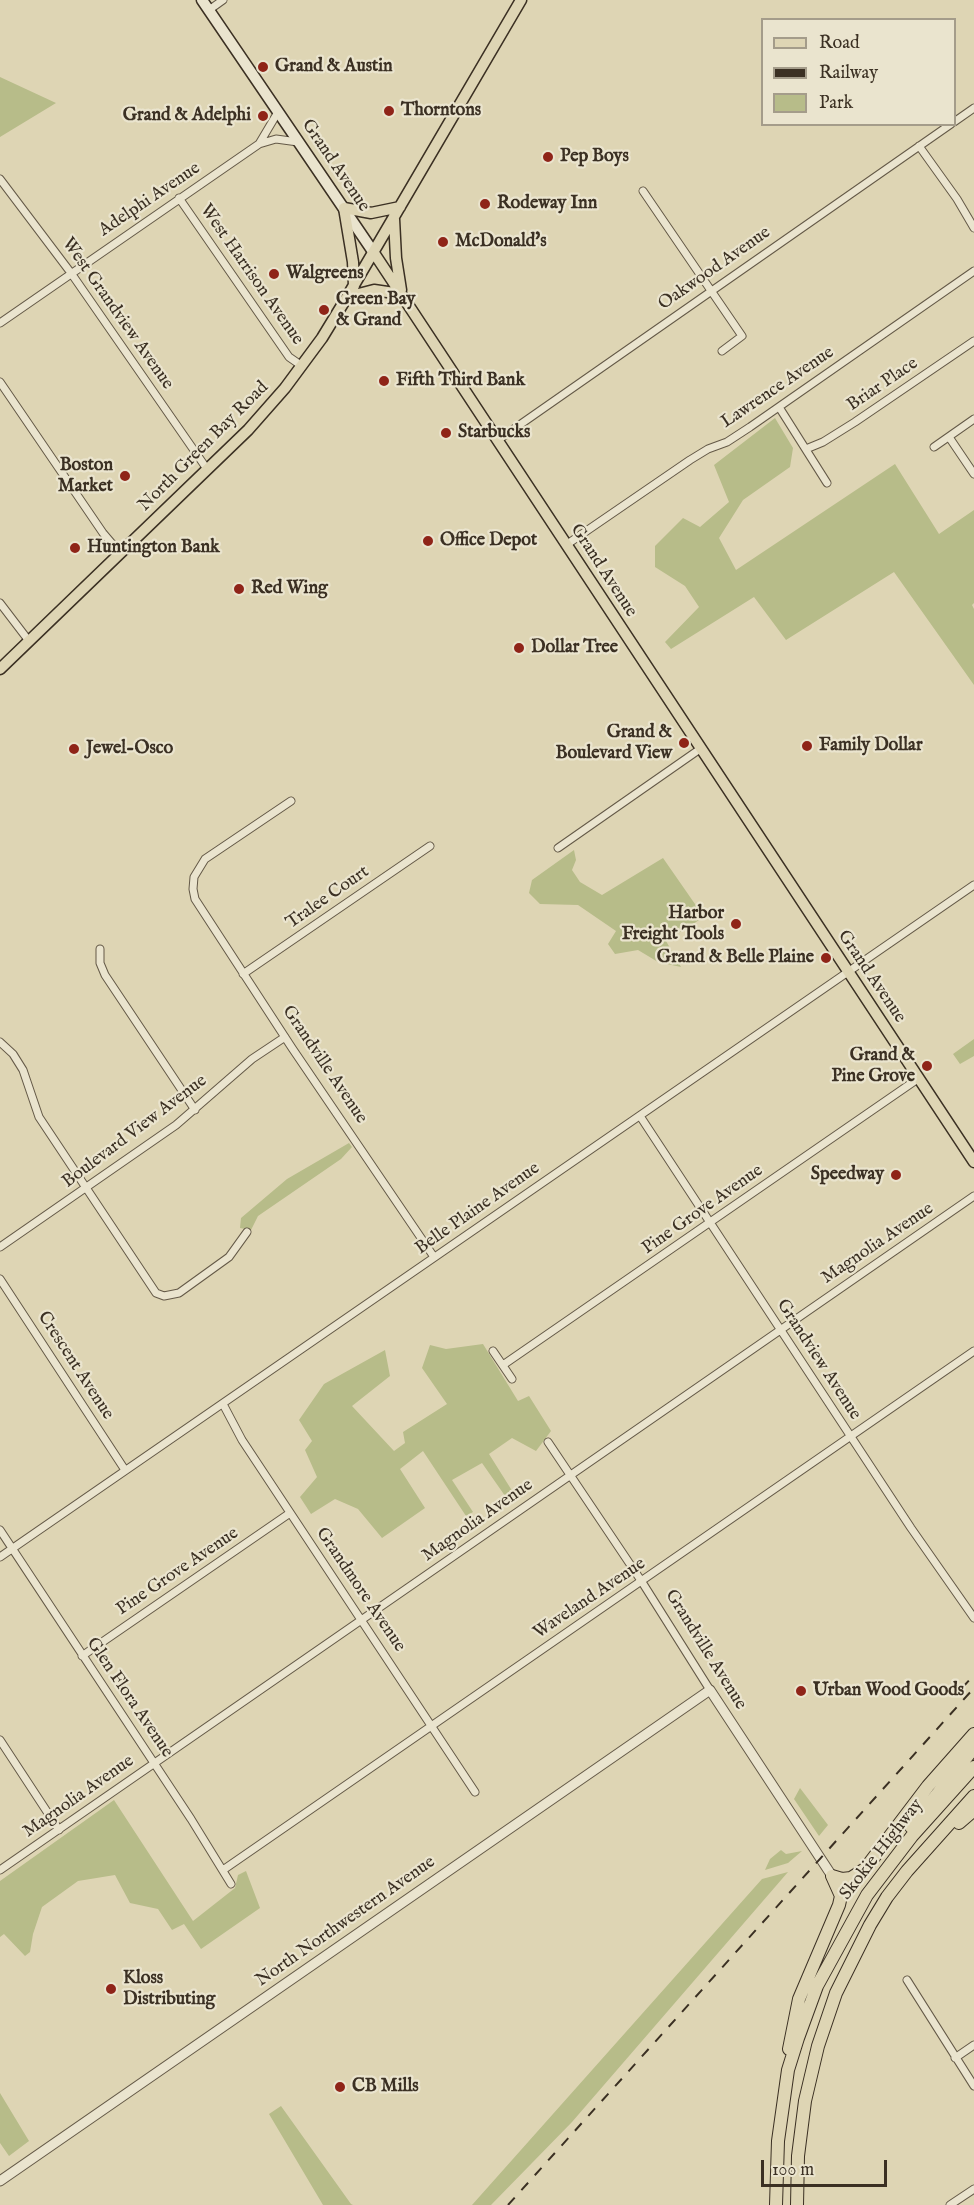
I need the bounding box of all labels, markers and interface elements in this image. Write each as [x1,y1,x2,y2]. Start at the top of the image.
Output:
legend [761,18,956,126]
text: Road [819,32,860,55]
place label: Grand & Austin [275,56,393,78]
marker: Grand & Austin [256,60,270,74]
text: Railway [819,62,878,85]
text: Park [819,92,853,115]
place label: Thorntons [401,100,481,122]
marker: Thorntons [382,104,396,118]
place label: Grand & Adelphi [123,105,251,127]
marker: Grand & Adelphi [256,109,270,123]
street label: Grand Avenue [296,116,374,216]
place label: Pep Boys [560,146,629,168]
marker: Pep Boys [541,150,555,164]
street label: Adelphi Avenue [95,158,205,242]
place label: Rodeway Inn [497,193,597,215]
marker: Rodeway Inn [478,197,492,211]
street label: West Harrison Avenue [194,201,308,349]
street label: Oakwood Avenue [655,222,775,316]
place label: McDonald's [455,231,547,253]
street label: West Grandview Avenue [56,234,178,394]
marker: McDonald's [436,235,450,249]
place label: Walgreens [286,263,364,285]
marker: Walgreens [267,267,281,281]
place label: Green Bay & Grand [336,289,415,332]
marker: Green Bay & Grand [317,303,331,317]
street label: Lawrence Avenue [717,342,839,434]
street label: Briar Place [843,353,923,417]
place label: Fifth Third Bank [396,370,525,392]
marker: Fifth Third Bank [377,374,391,388]
street label: North Green Bay Road [135,378,273,516]
place label: Starbucks [458,422,530,444]
marker: Starbucks [439,426,453,440]
place label: Boston Market [58,455,113,498]
marker: Boston Market [118,469,132,483]
street label: Grand Avenue [565,520,641,622]
place label: Office Depot [440,530,537,552]
marker: Office Depot [421,534,435,548]
place label: Huntington Bank [87,537,220,559]
marker: Huntington Bank [68,541,82,555]
place label: Red Wing [251,578,328,600]
marker: Red Wing [232,582,246,596]
place label: Dollar Tree [531,637,618,659]
marker: Dollar Tree [512,641,526,655]
place label: Grand & Boulevard View [556,722,672,764]
place label: Family Dollar [819,735,922,757]
marker: Grand & Boulevard View [677,736,691,750]
place label: Jewel-Osco [86,738,173,760]
marker: Family Dollar [800,739,814,753]
marker: Jewel-Osco [67,742,81,756]
street label: Tralee Court [282,862,374,934]
place label: Harbor Freight Tools [622,903,724,946]
marker: Harbor Freight Tools [729,917,743,931]
street label: Grand Avenue [832,927,910,1027]
place label: Grand & Belle Plaine [657,947,814,969]
marker: Grand & Belle Plaine [819,951,833,965]
street label: Grandville Avenue [277,1002,371,1128]
place label: Grand & Pine Grove [831,1045,915,1088]
marker: Grand & Pine Grove [920,1059,934,1073]
street label: Boulevard View Avenue [58,1071,212,1193]
street label: Belle Plaine Avenue [412,1158,544,1260]
street label: Pine Grove Avenue [638,1160,768,1260]
place label: Speedway [811,1164,884,1186]
marker: Speedway [889,1168,903,1182]
street label: Magnolia Avenue [818,1199,938,1289]
street label: Grandview Avenue [771,1296,865,1424]
street label: Crescent Avenue [32,1308,118,1424]
street label: Magnolia Avenue [418,1475,538,1567]
street label: Pine Grove Avenue [113,1523,243,1621]
street label: Grandmore Avenue [310,1524,410,1656]
street label: Waveland Avenue [530,1554,650,1644]
street label: Grandville Avenue [659,1586,751,1714]
street label: Glen Flora Avenue [81,1634,177,1762]
place label: Urban Wood Goods [813,1680,964,1702]
marker: Urban Wood Goods [794,1684,808,1698]
street label: Magnolia Avenue [19,1751,139,1843]
street label: Skokie Highway [836,1795,928,1905]
street label: North Northwestern Avenue [252,1852,440,1992]
place label: Kloss Distributing [123,1968,215,2010]
marker: Kloss Distributing [104,1982,118,1996]
place label: CB Mills [352,2076,419,2098]
marker: CB Mills [333,2080,347,2094]
scale bar [764,2148,890,2186]
text: 100 m [772,2159,814,2182]

